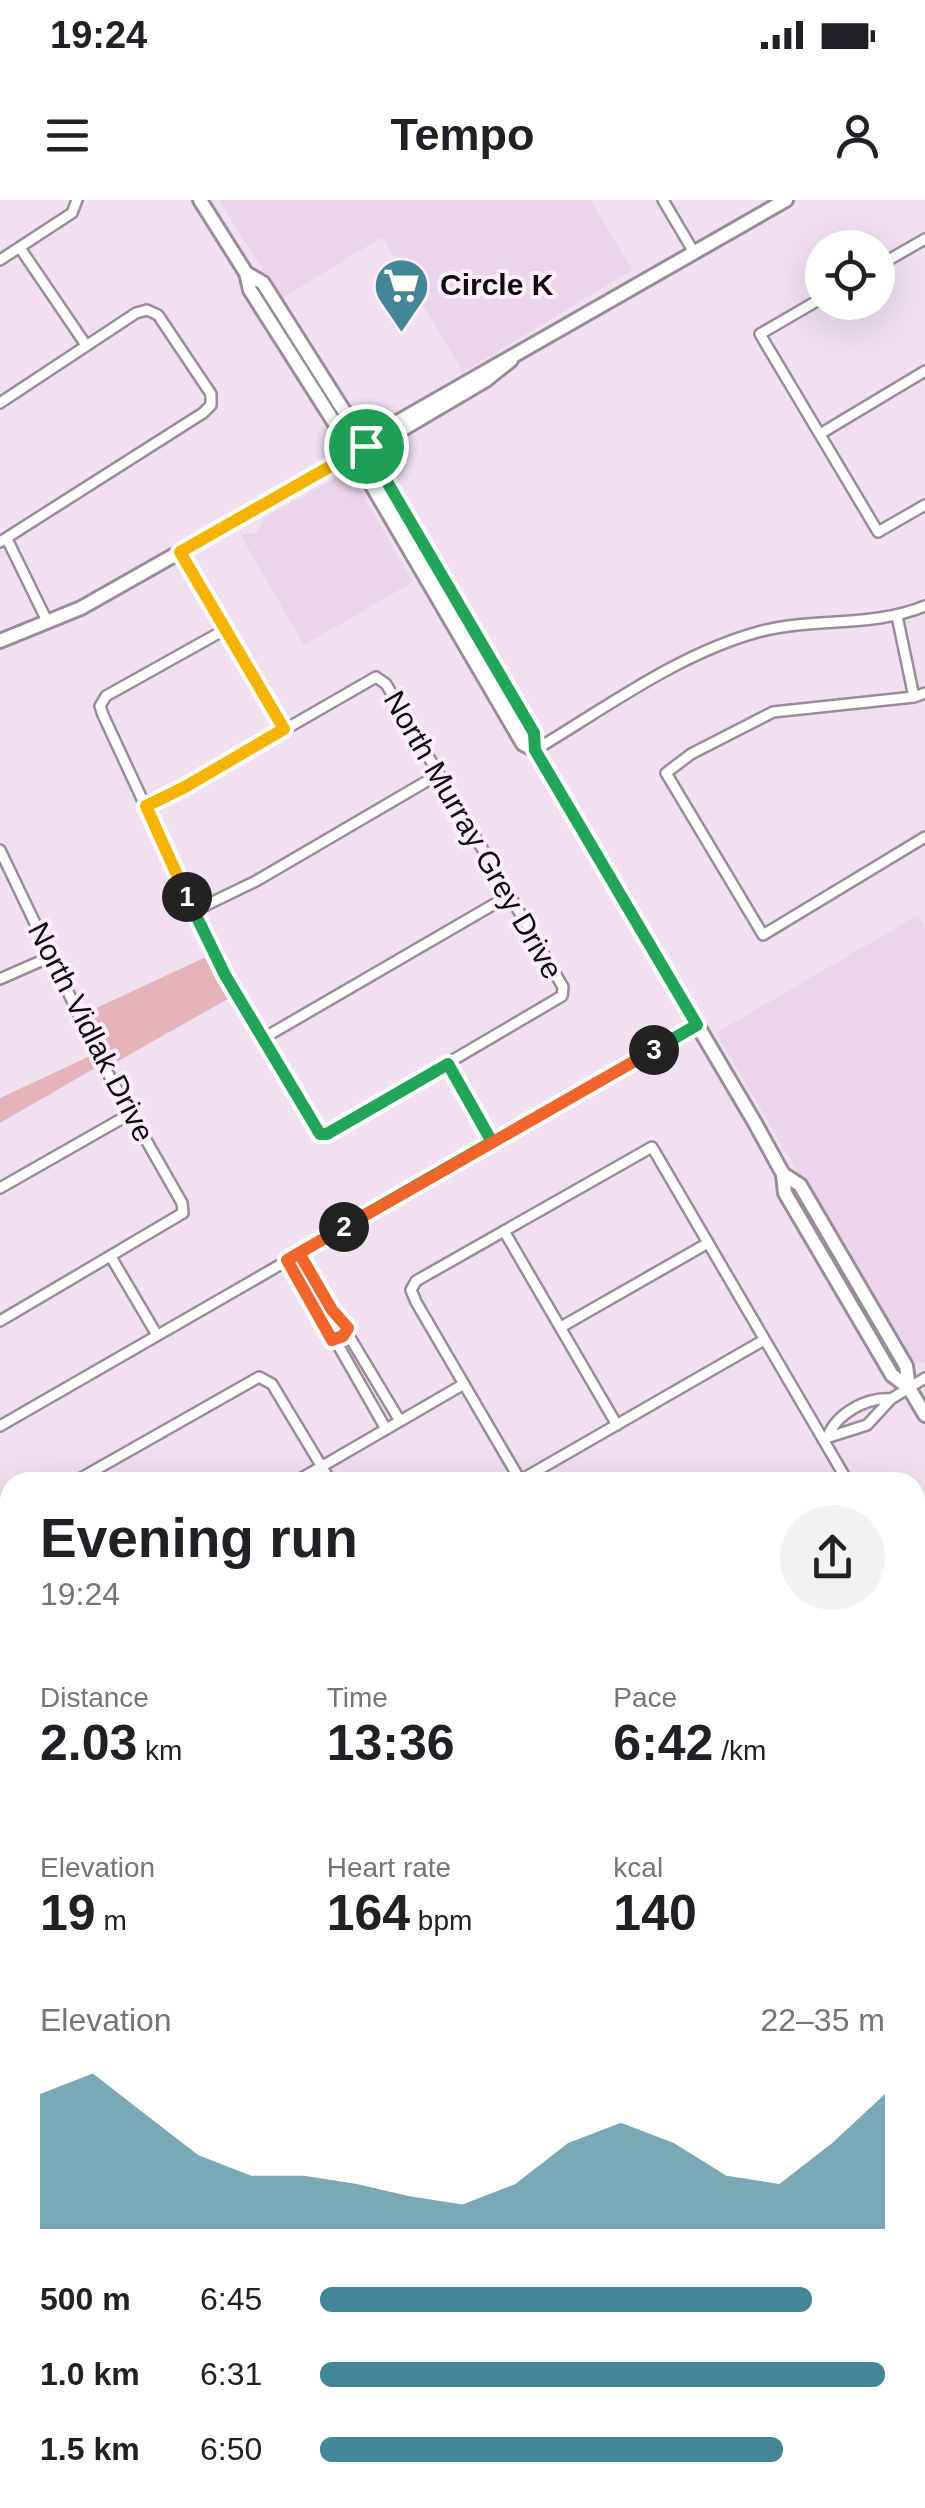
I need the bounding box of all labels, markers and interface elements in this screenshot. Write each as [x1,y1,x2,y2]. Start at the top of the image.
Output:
text: 19:24 [50,14,147,56]
icon: menu [40,108,95,163]
icon: person [830,108,885,163]
text: Tempo [390,109,535,160]
map controls [805,230,895,320]
button: locate [805,230,895,320]
supermarket icon: Circle K [371,255,431,334]
place label: Circle K [440,268,554,301]
pin [324,404,409,489]
icon: arrive [339,419,394,474]
street label: North Murray Grey Drive [377,685,569,984]
pin: 1 [162,872,212,922]
text: 1 [179,881,195,912]
street label: North Vidlak Drive [22,917,161,1147]
pin: 3 [629,1025,679,1075]
text: 3 [646,1034,662,1065]
pin: 2 [319,1202,369,1252]
text: 2 [336,1211,352,1242]
button: share [780,1505,885,1610]
text: Evening run [40,1507,358,1569]
text: 19:24 [40,1576,120,1612]
text: Distance [40,1682,149,1713]
text: Time [327,1682,388,1713]
text: Pace [613,1682,677,1713]
text: 2.03 [40,1715,137,1771]
text: 13:36 [327,1715,455,1771]
text: 6:42 [613,1715,713,1771]
text: km [137,1735,182,1766]
text: /km [713,1735,766,1766]
text: Elevation [40,1852,155,1883]
text: Heart rate [327,1852,451,1883]
text: kcal [613,1852,663,1883]
text: 19 [40,1885,96,1941]
text: 164 [327,1885,410,1941]
text: 140 [613,1885,697,1941]
text: m [96,1905,127,1936]
text: bpm [410,1905,472,1936]
text: Elevation [40,2002,172,2038]
text: 22–35 m [760,2002,885,2038]
text: 500 m [40,2281,131,2317]
text: 6:45 [200,2281,262,2317]
text: 1.0 km [40,2356,140,2392]
text: 6:31 [200,2356,262,2392]
text: 1.5 km [40,2431,140,2467]
text: 6:50 [200,2431,262,2467]

